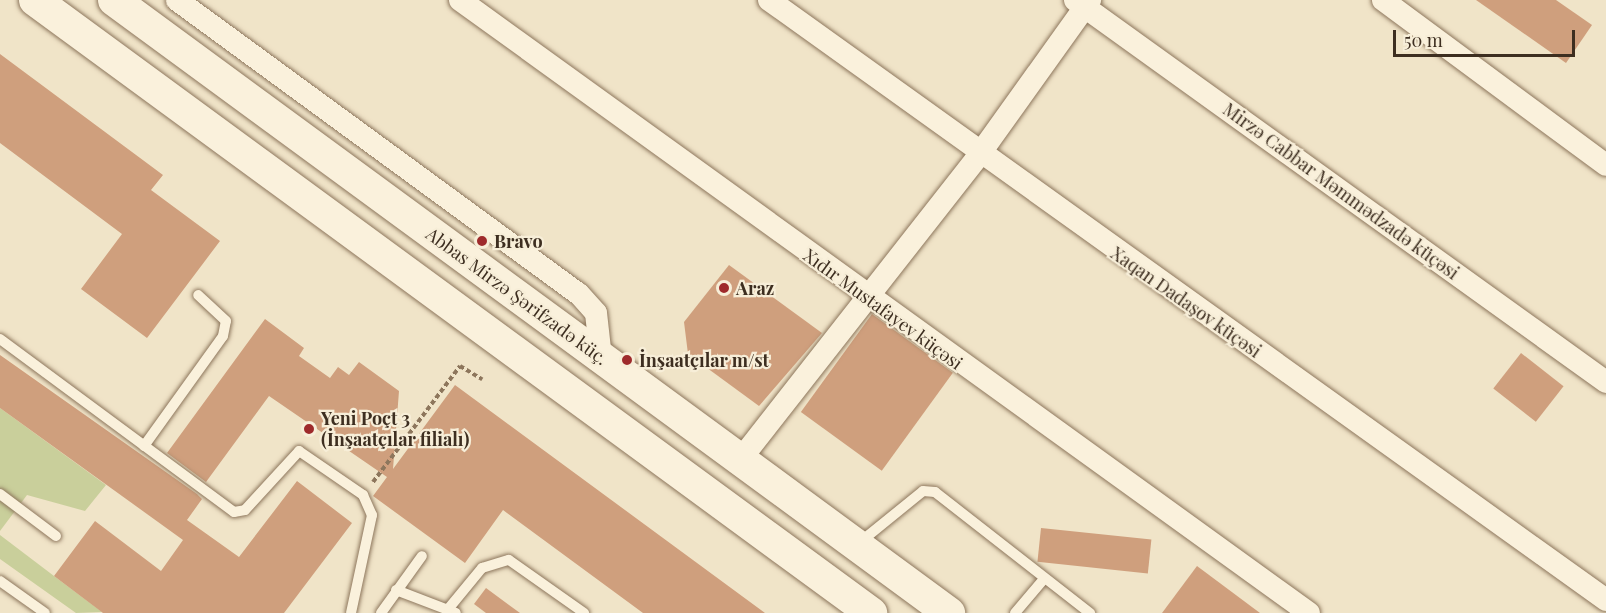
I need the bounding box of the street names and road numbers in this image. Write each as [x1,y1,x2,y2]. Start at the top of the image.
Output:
street label: Mirzə Cabbar Məmmədzadə küçəsi [1219,98,1463,284]
street label: Abbas Mirzə Şərifzadə küç. [422,223,612,369]
street label: Xaqan Dadaşov küçəsi [1106,242,1266,362]
street label: Xıdır Mustafayev küçəsi [799,244,967,374]

